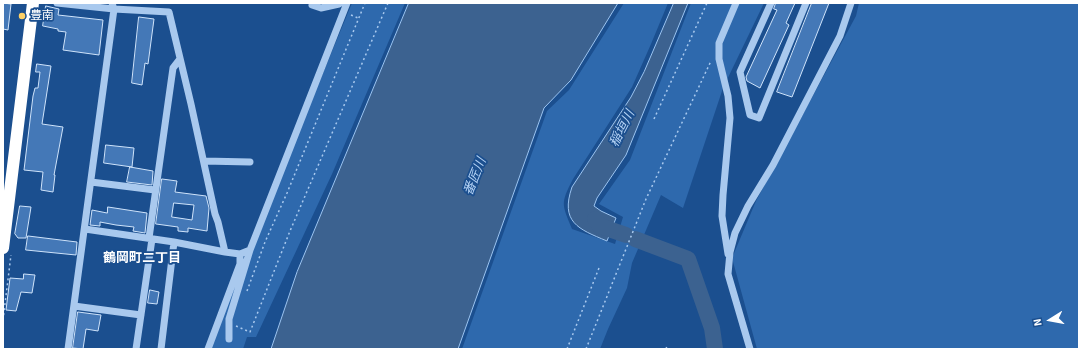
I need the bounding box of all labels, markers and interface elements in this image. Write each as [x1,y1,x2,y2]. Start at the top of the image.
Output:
place label: 豊南 [30,9,54,23]
marker: 豊南 [17,11,27,21]
water label: 稲垣川 [607,108,639,150]
water label: 番匠川 [461,156,491,198]
district label: 鶴岡町二丁目 [103,251,181,267]
north arrow [1030,300,1070,340]
text: N [1030,317,1046,327]

